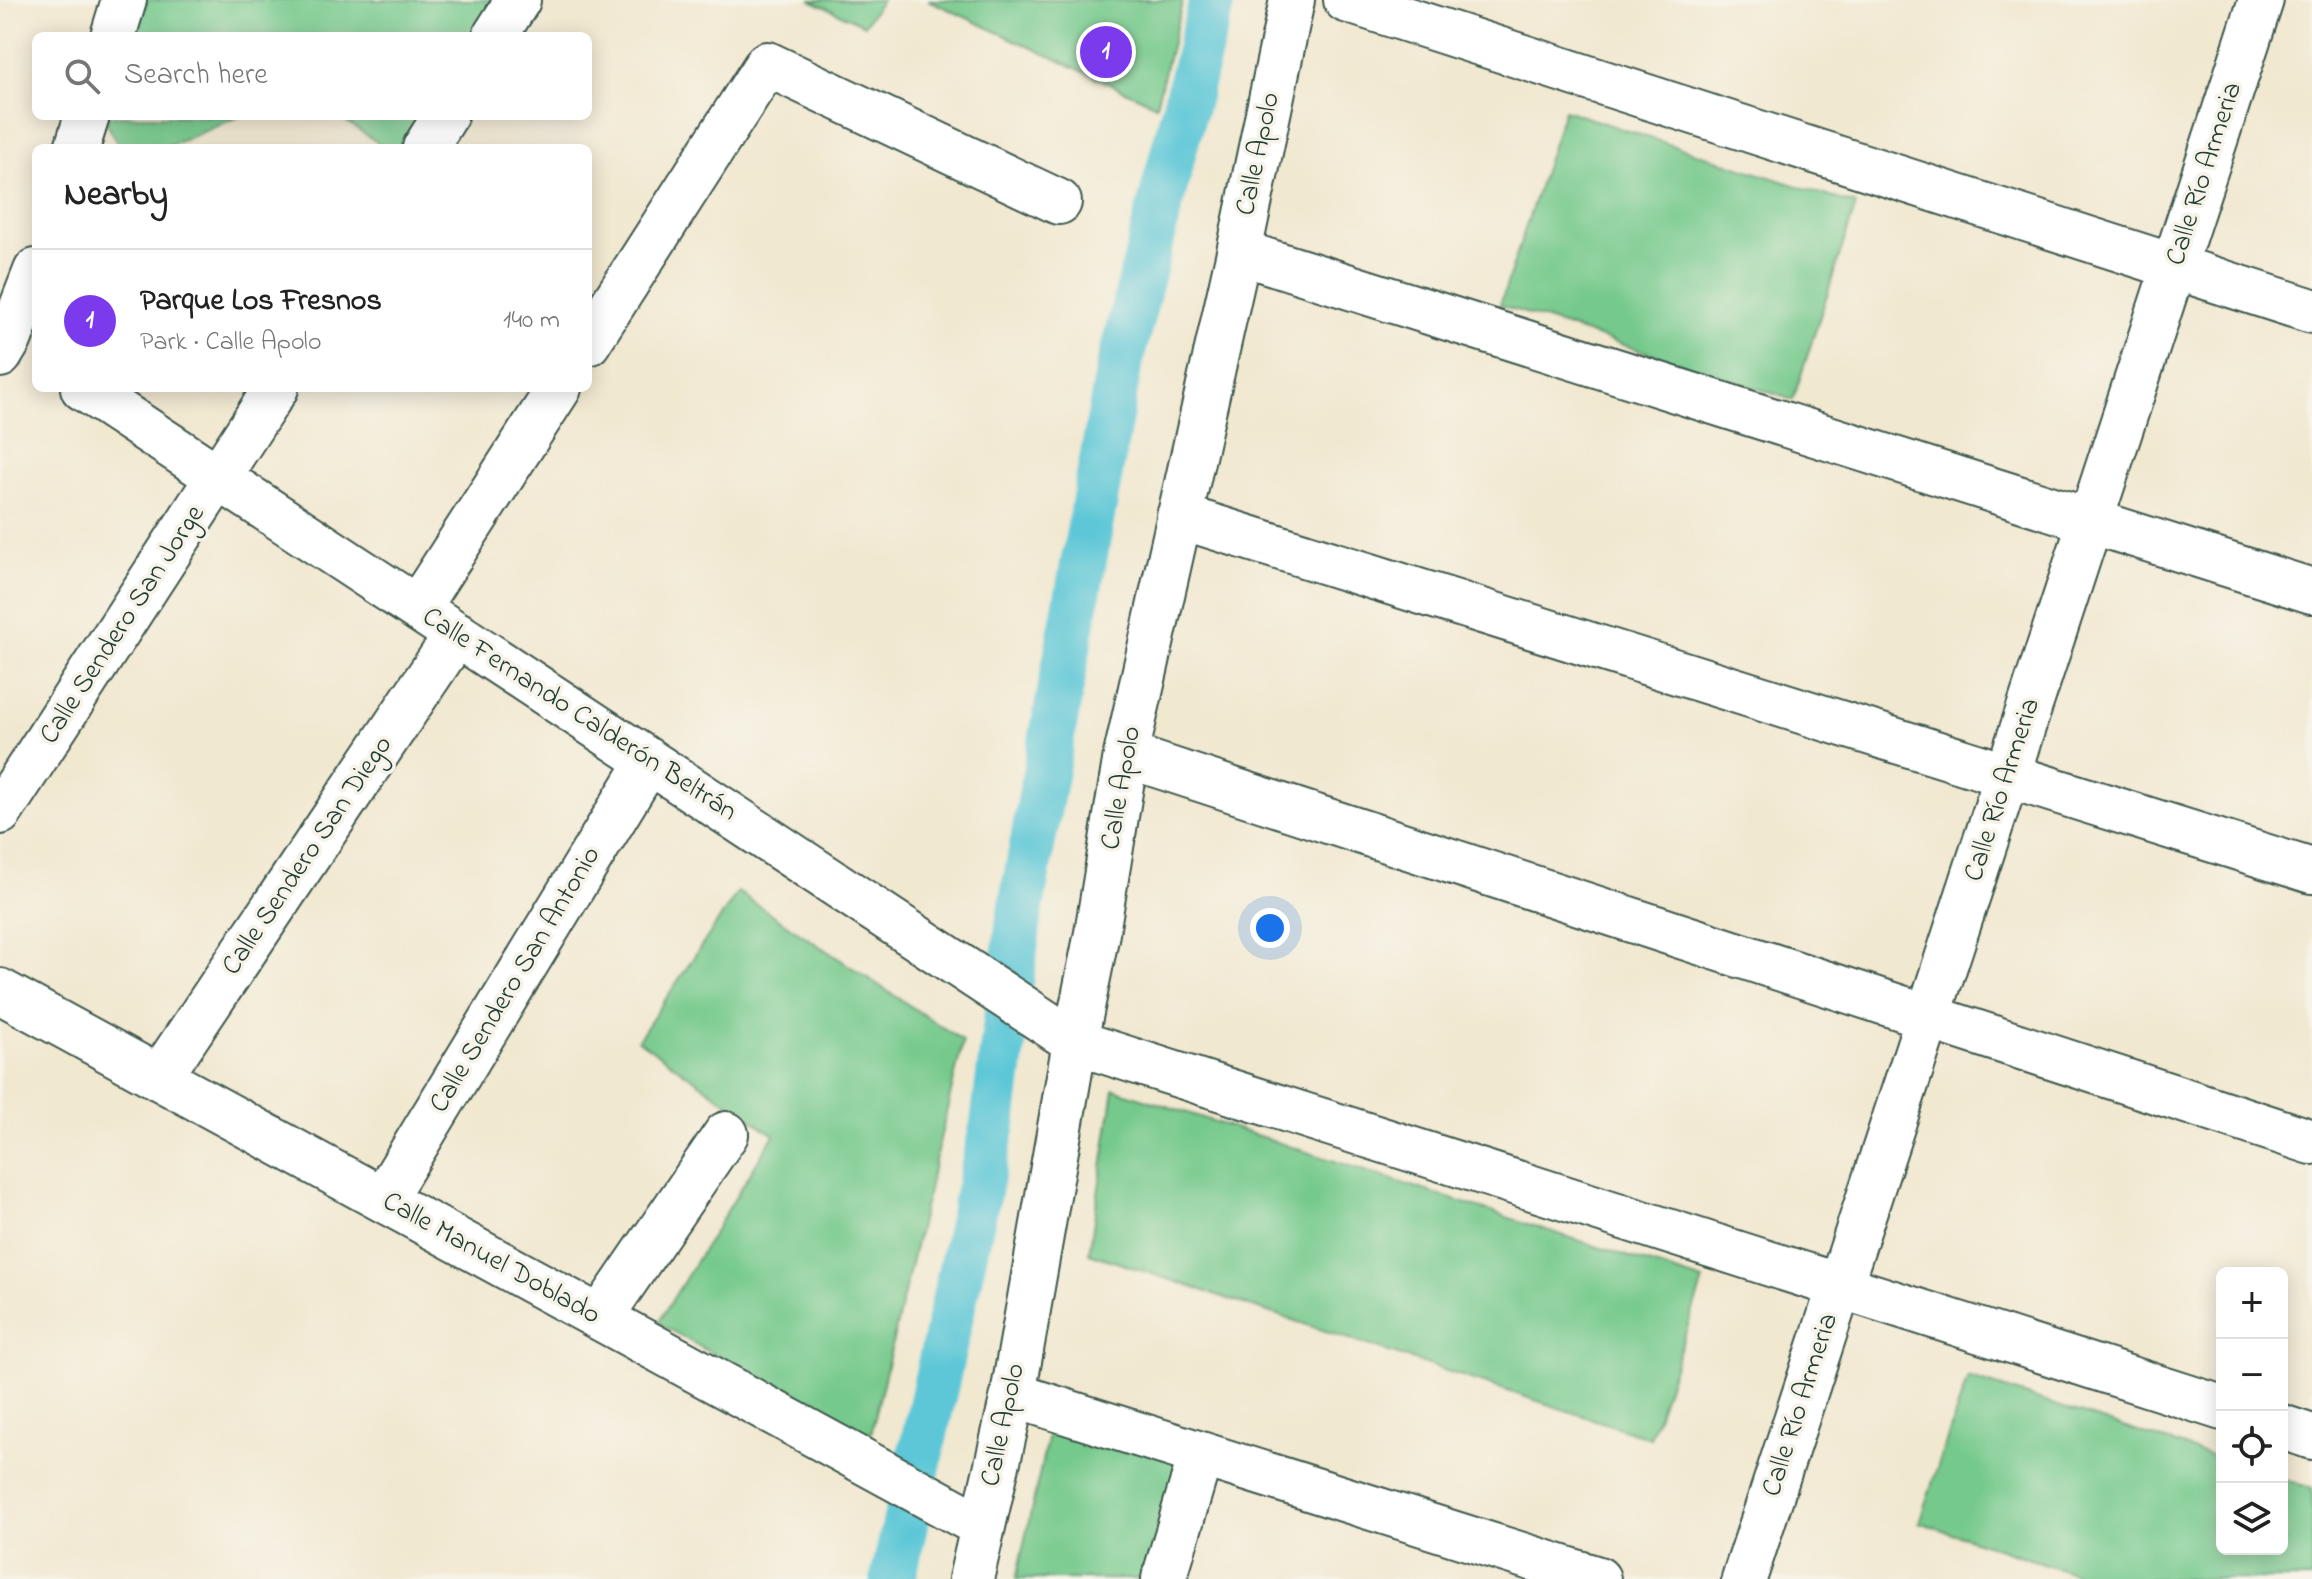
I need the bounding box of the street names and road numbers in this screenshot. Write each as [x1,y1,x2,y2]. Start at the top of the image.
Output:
street label: Calle Río Armeria [2156,77,2254,271]
street label: Calle Apolo [1226,89,1292,219]
street label: Calle Sendero San Jorge [30,497,216,753]
street label: Calle Fernando Calderón Beltrán [413,597,745,833]
street label: Calle Río Armeria [1954,693,2052,887]
street label: Calle Apolo [1091,723,1153,853]
street label: Calle Sendero San Diego [212,728,404,984]
street label: Calle Sendero San Antonio [420,839,612,1121]
street label: Calle Manuel Doblado [374,1182,608,1336]
street label: Calle Río Armeria [1752,1308,1850,1502]
street label: Calle Apolo [971,1360,1037,1490]

